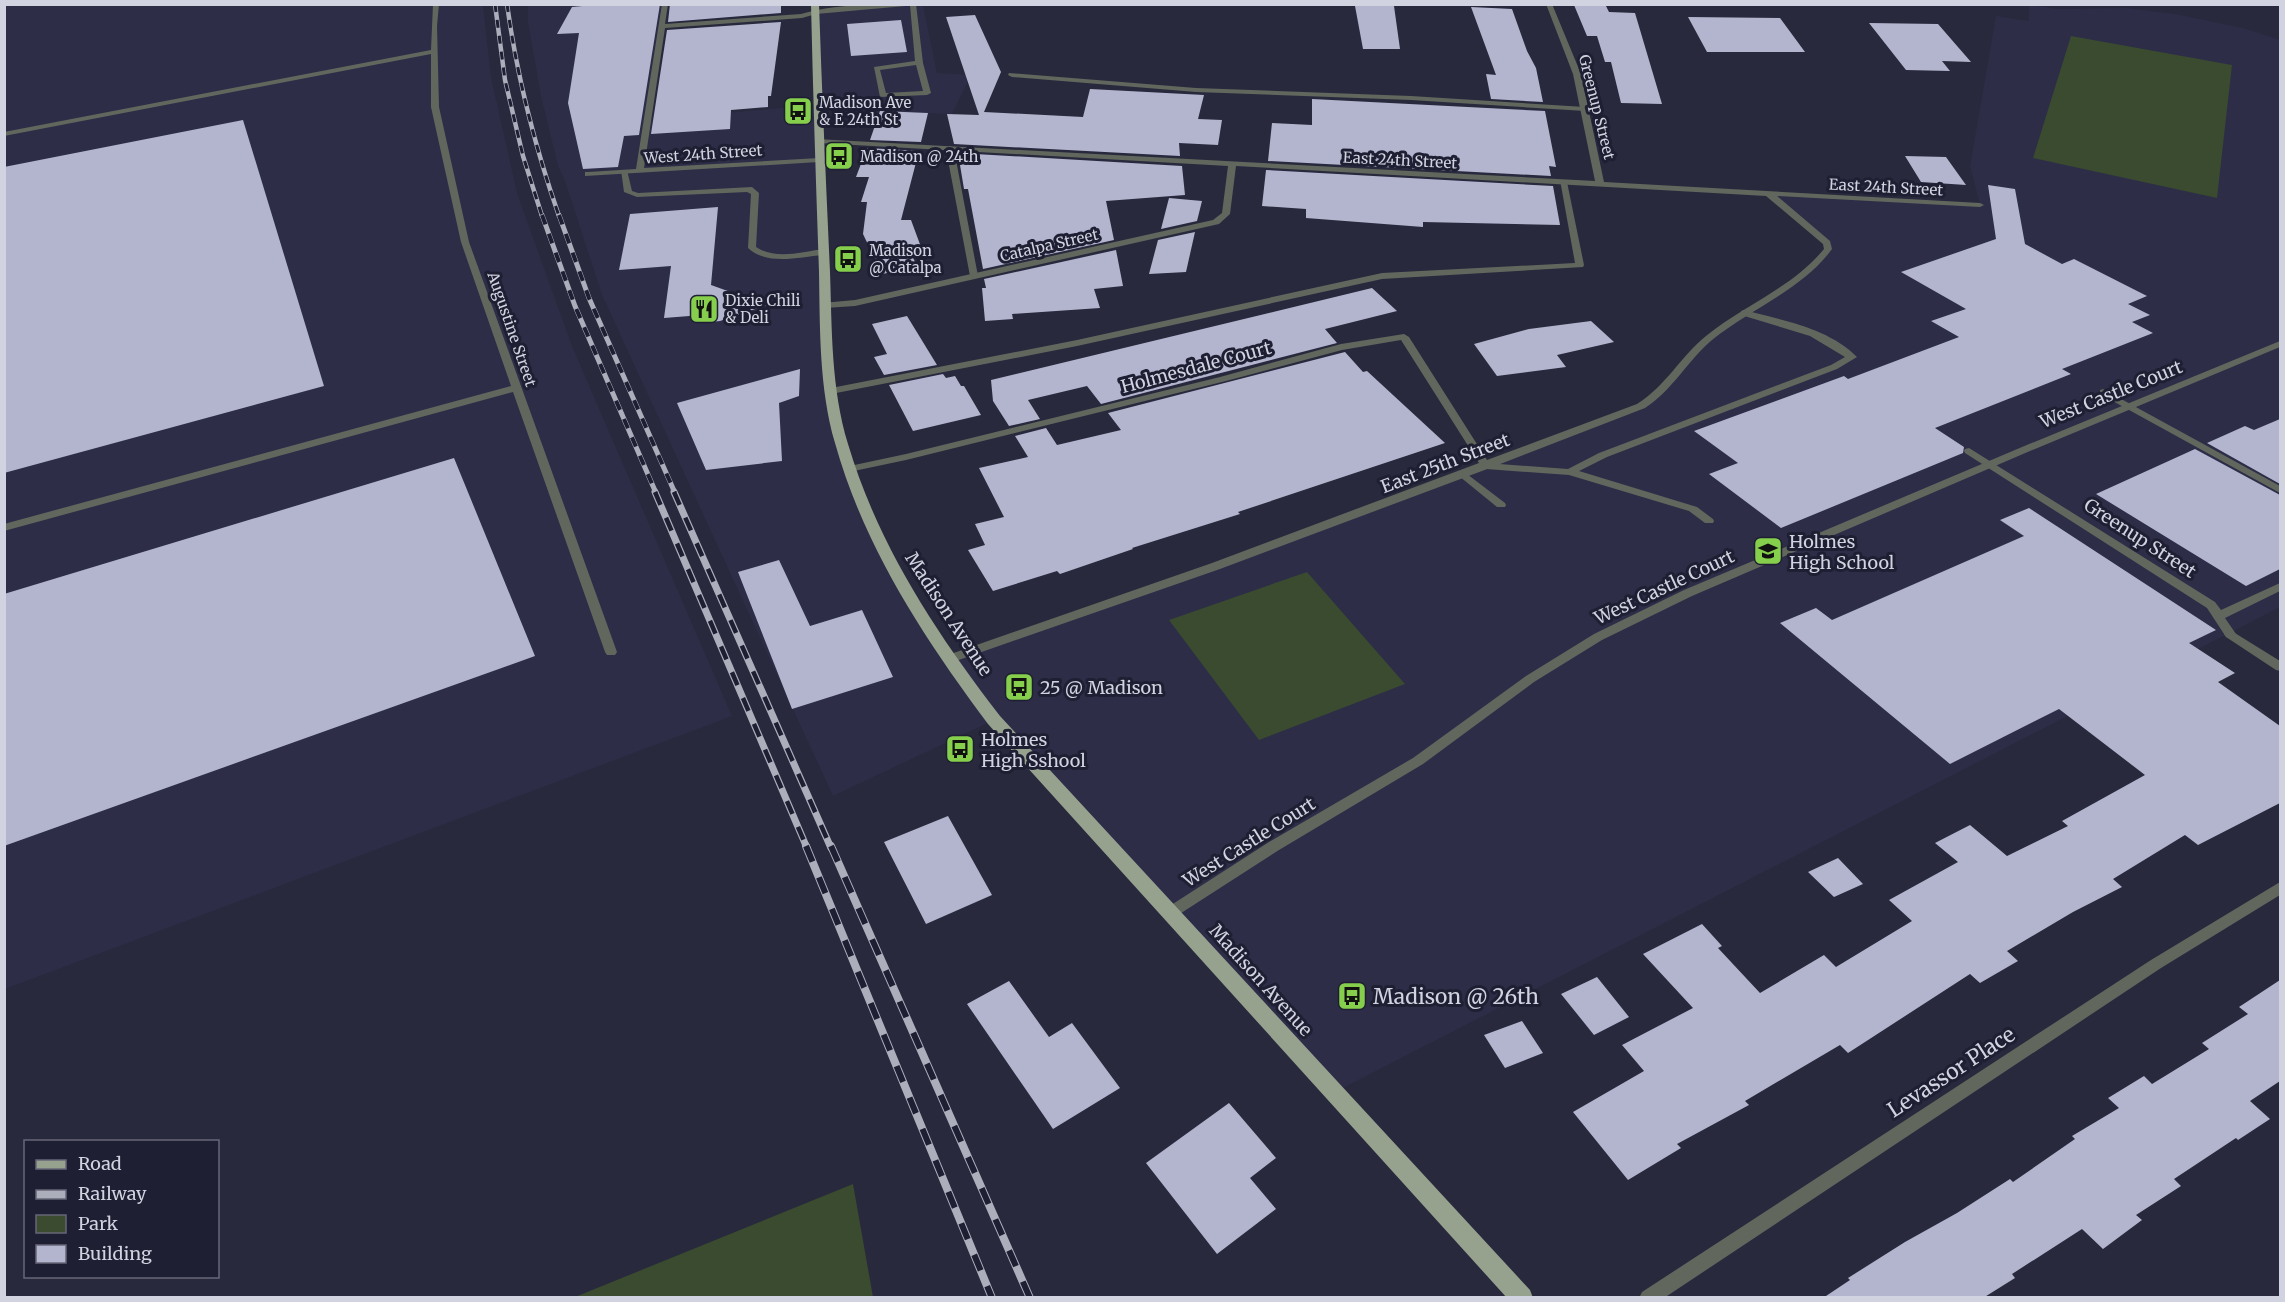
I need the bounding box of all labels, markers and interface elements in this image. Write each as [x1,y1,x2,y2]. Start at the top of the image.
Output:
street label: Greenup Street [1575,53,1619,162]
place label: Madison Ave & E 24th St [819,93,912,129]
bus stop icon: Madison Ave & E 24th St [782,95,814,127]
street label: West 24th Street [642,140,763,168]
bus stop icon: Madison @ 24th [823,140,855,172]
place label: Madison @ 24th [860,147,979,166]
street label: East 24th Street [1342,148,1458,172]
street label: East 24th Street [1828,175,1944,199]
street label: Catalpa Street [998,224,1100,266]
place label: Madison @ Catalpa [869,241,942,277]
bus stop icon: Madison @ Catalpa [832,243,864,275]
street label: Augustine Street [483,268,541,389]
place label: Dixie Chili & Deli [725,291,801,327]
restaurant icon: Dixie Chili & Deli [688,293,720,325]
street label: Holmesdale Court [1118,336,1274,398]
street label: West Castle Court [2035,355,2186,433]
street label: East 25th Street [1377,428,1513,498]
street label: Greenup Street [2080,493,2200,583]
place label: Holmes High School [1789,530,1895,574]
school or university icon: Holmes High School [1752,535,1784,567]
street label: West Castle Court [1589,544,1738,630]
street label: Madison Avenue [900,548,998,680]
bus stop icon: 25 @ Madison [1003,671,1035,703]
place label: 25 @ Madison [1040,676,1163,699]
place label: Holmes High Sshool [981,728,1086,772]
bus stop icon: Holmes High Sshool [944,733,976,765]
street label: West Castle Court [1178,792,1319,893]
street label: Madison Avenue [1205,919,1317,1041]
bus stop icon: Madison @ 26th [1336,980,1368,1012]
place label: Madison @ 26th [1373,983,1539,1010]
street label: Levassor Place [1882,1021,2020,1123]
legend [24,1140,219,1278]
text: Road [78,1152,122,1175]
text: Railway [78,1182,147,1205]
text: Park [78,1212,119,1235]
text: Building [78,1242,152,1265]

